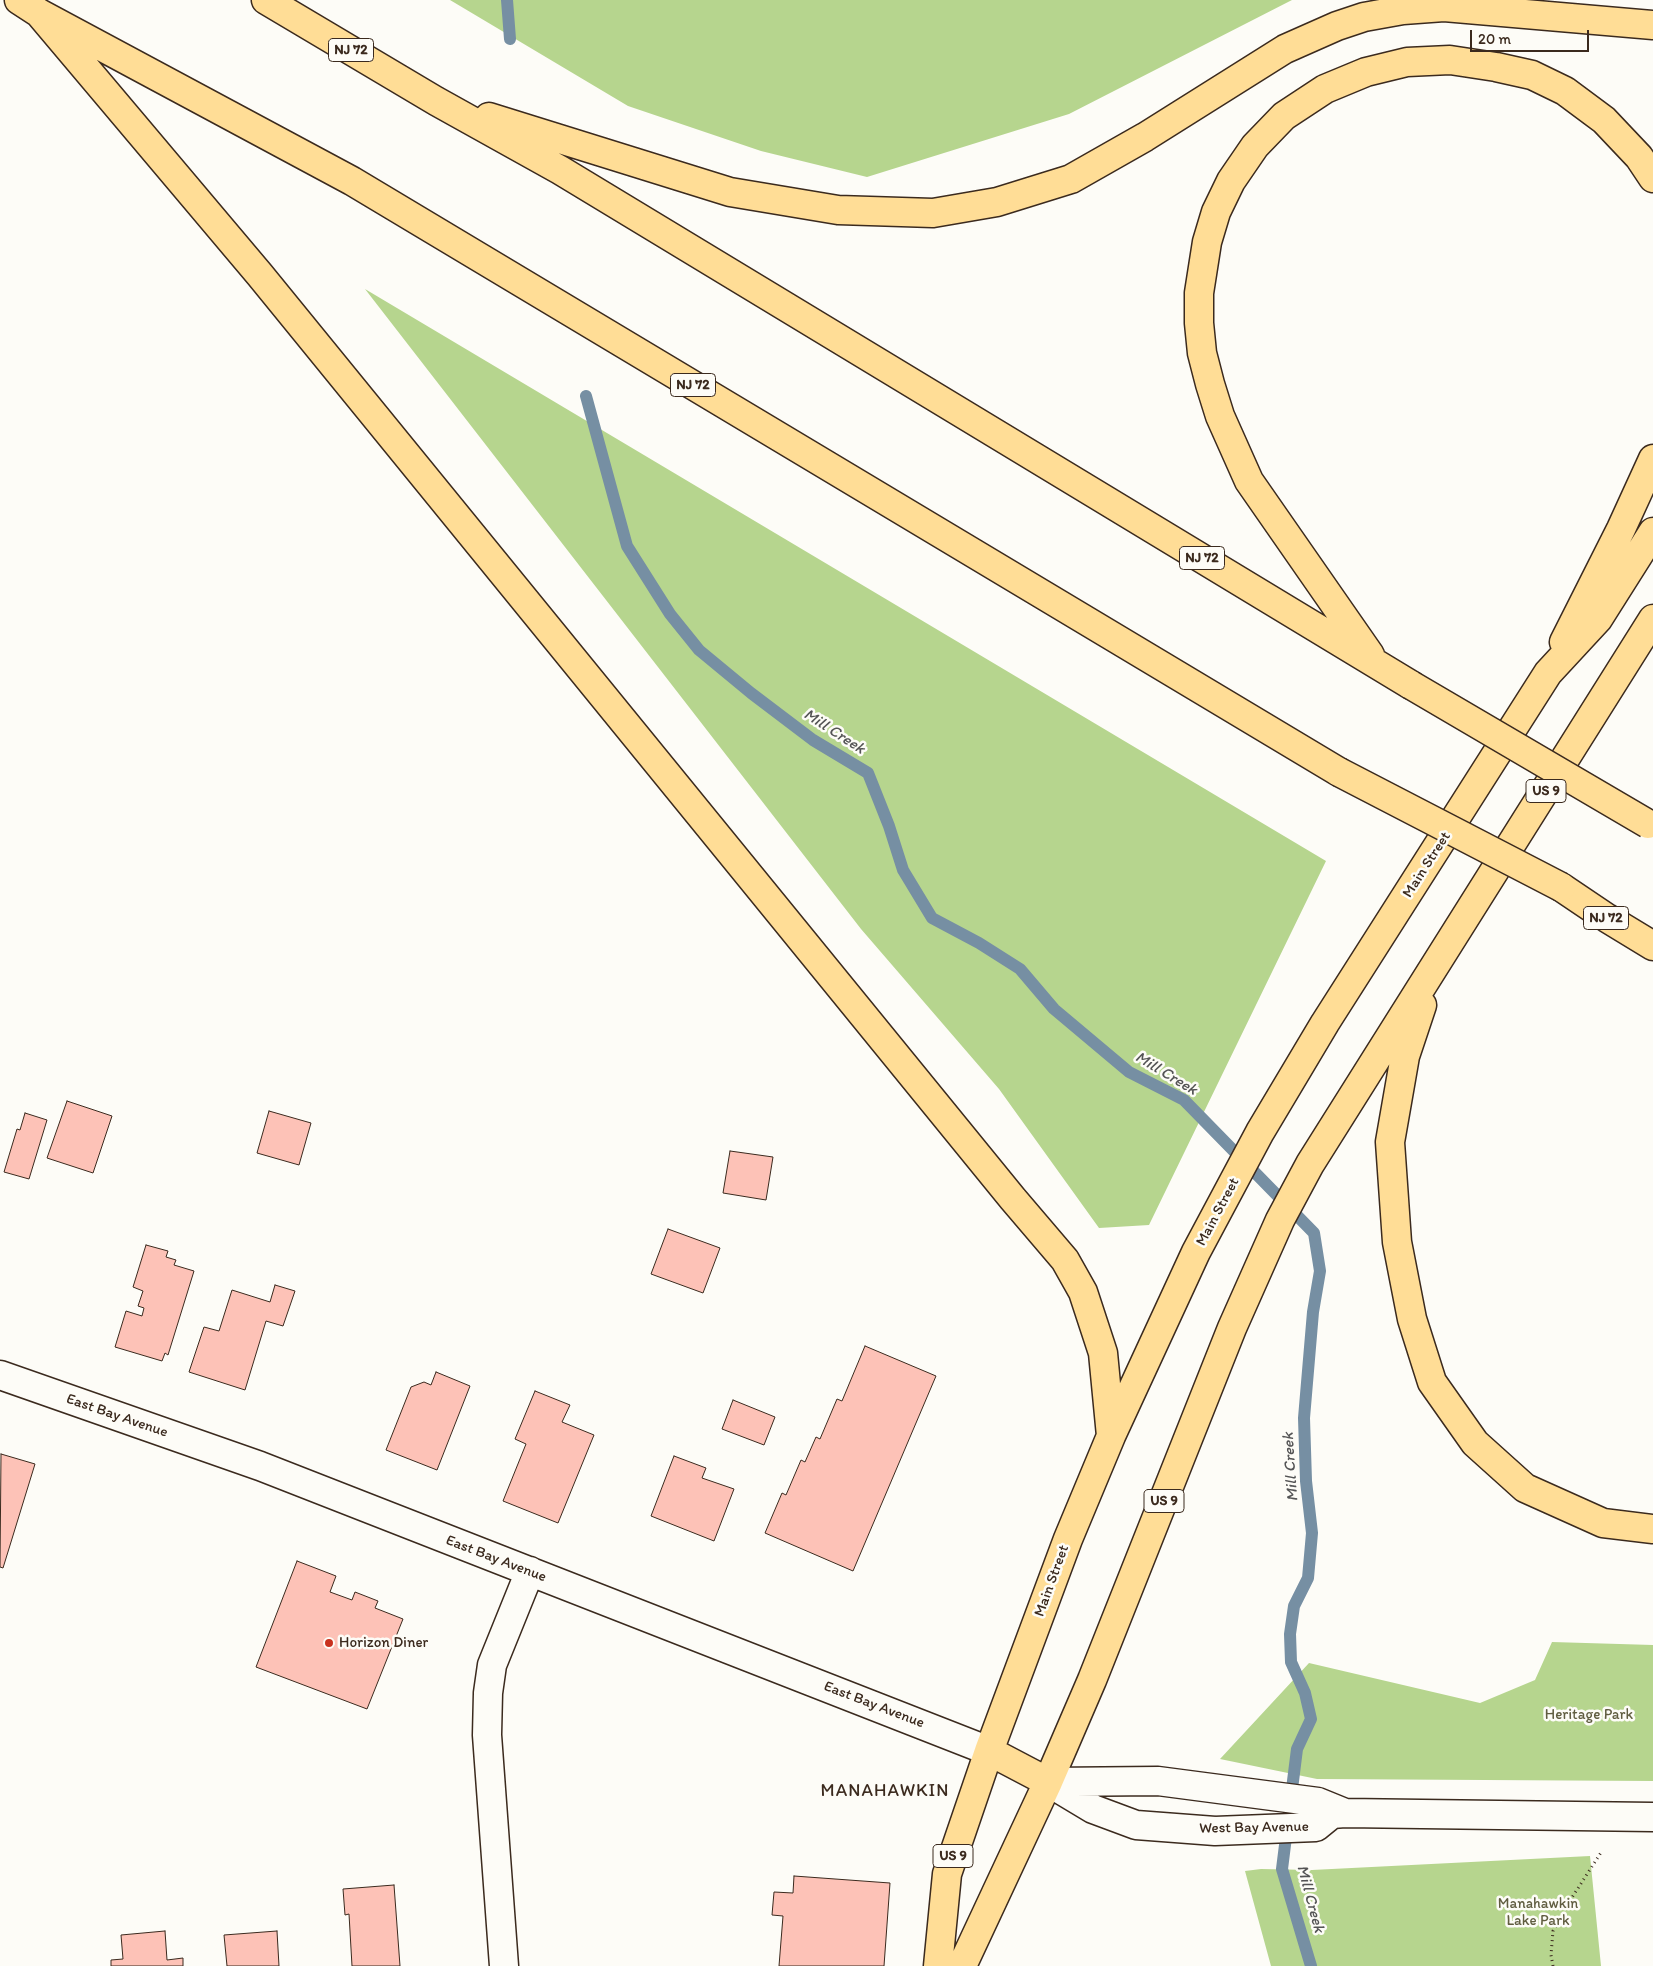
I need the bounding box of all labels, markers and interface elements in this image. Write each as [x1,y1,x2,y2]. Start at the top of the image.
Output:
scale bar [1473,20,1592,52]
text: 20 m [1478,30,1511,48]
road number: NJ 72 [328,38,374,62]
road number: NJ 72 [670,374,716,396]
road number: NJ 72 [1180,546,1224,570]
water label: Mill Creek [800,705,868,759]
road number: US 9 [1526,779,1566,802]
street label: Main Street [1399,829,1455,901]
road number: NJ 72 [1584,906,1628,930]
water label: Mill Creek [1131,1048,1201,1100]
street label: Main Street [1192,1175,1244,1249]
street label: East Bay Avenue [64,1390,170,1442]
water label: Mill Creek [1279,1432,1303,1502]
road number: US 9 [1144,1490,1184,1512]
street label: East Bay Avenue [443,1532,549,1586]
street label: Main Street [1031,1543,1073,1619]
place label: Horizon Diner [339,1634,428,1652]
marker: Horizon Diner [323,1637,335,1649]
street label: East Bay Avenue [821,1678,927,1732]
park label: Heritage Park [1545,1706,1633,1724]
district label: MANAHAWKIN [819,1780,951,1802]
street label: West Bay Avenue [1199,1818,1309,1838]
road number: US 9 [933,1844,973,1868]
water label: Mill Creek [1292,1863,1328,1935]
park label: Manahawkin Lake Park [1498,1895,1578,1930]

